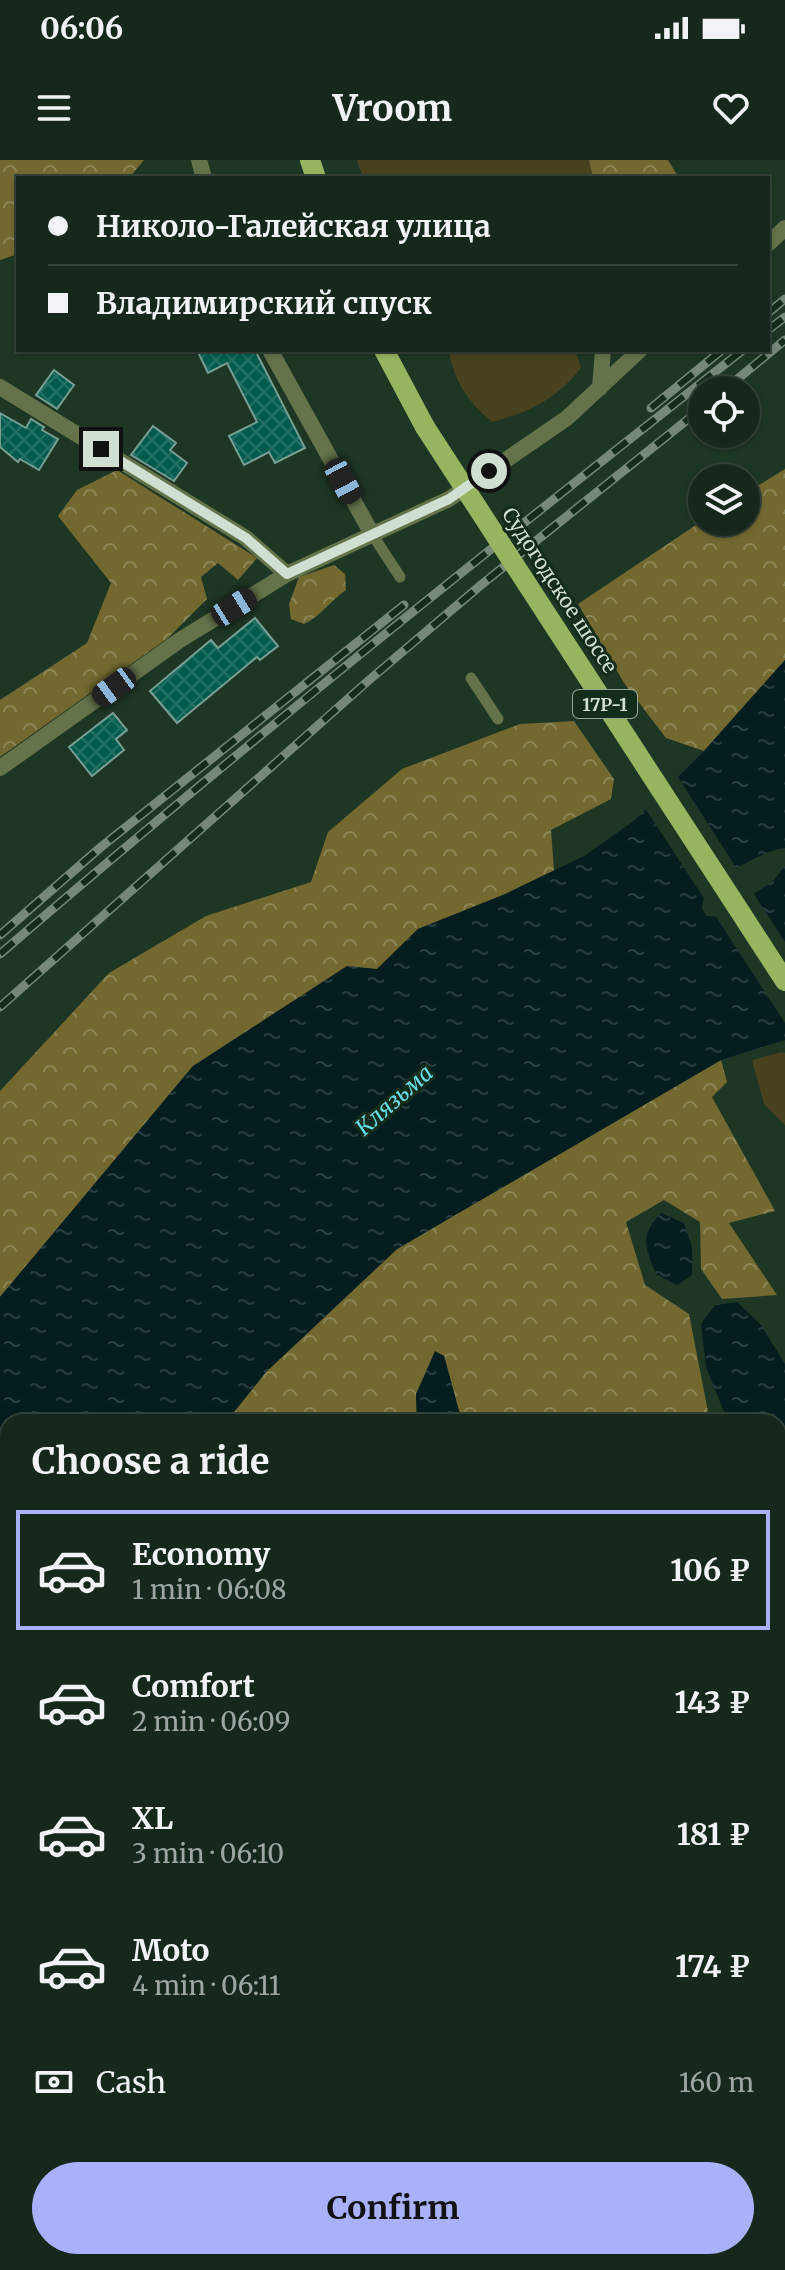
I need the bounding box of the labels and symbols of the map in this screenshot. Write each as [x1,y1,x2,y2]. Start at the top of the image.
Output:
route end [83,431,119,467]
route start [471,453,507,489]
car [321,454,365,508]
street label: Судогодское шоссе [497,502,623,678]
car [207,584,261,630]
car [88,663,140,711]
road number: 17Р-1 [573,690,637,718]
water label: Клязьма [350,1059,438,1141]

